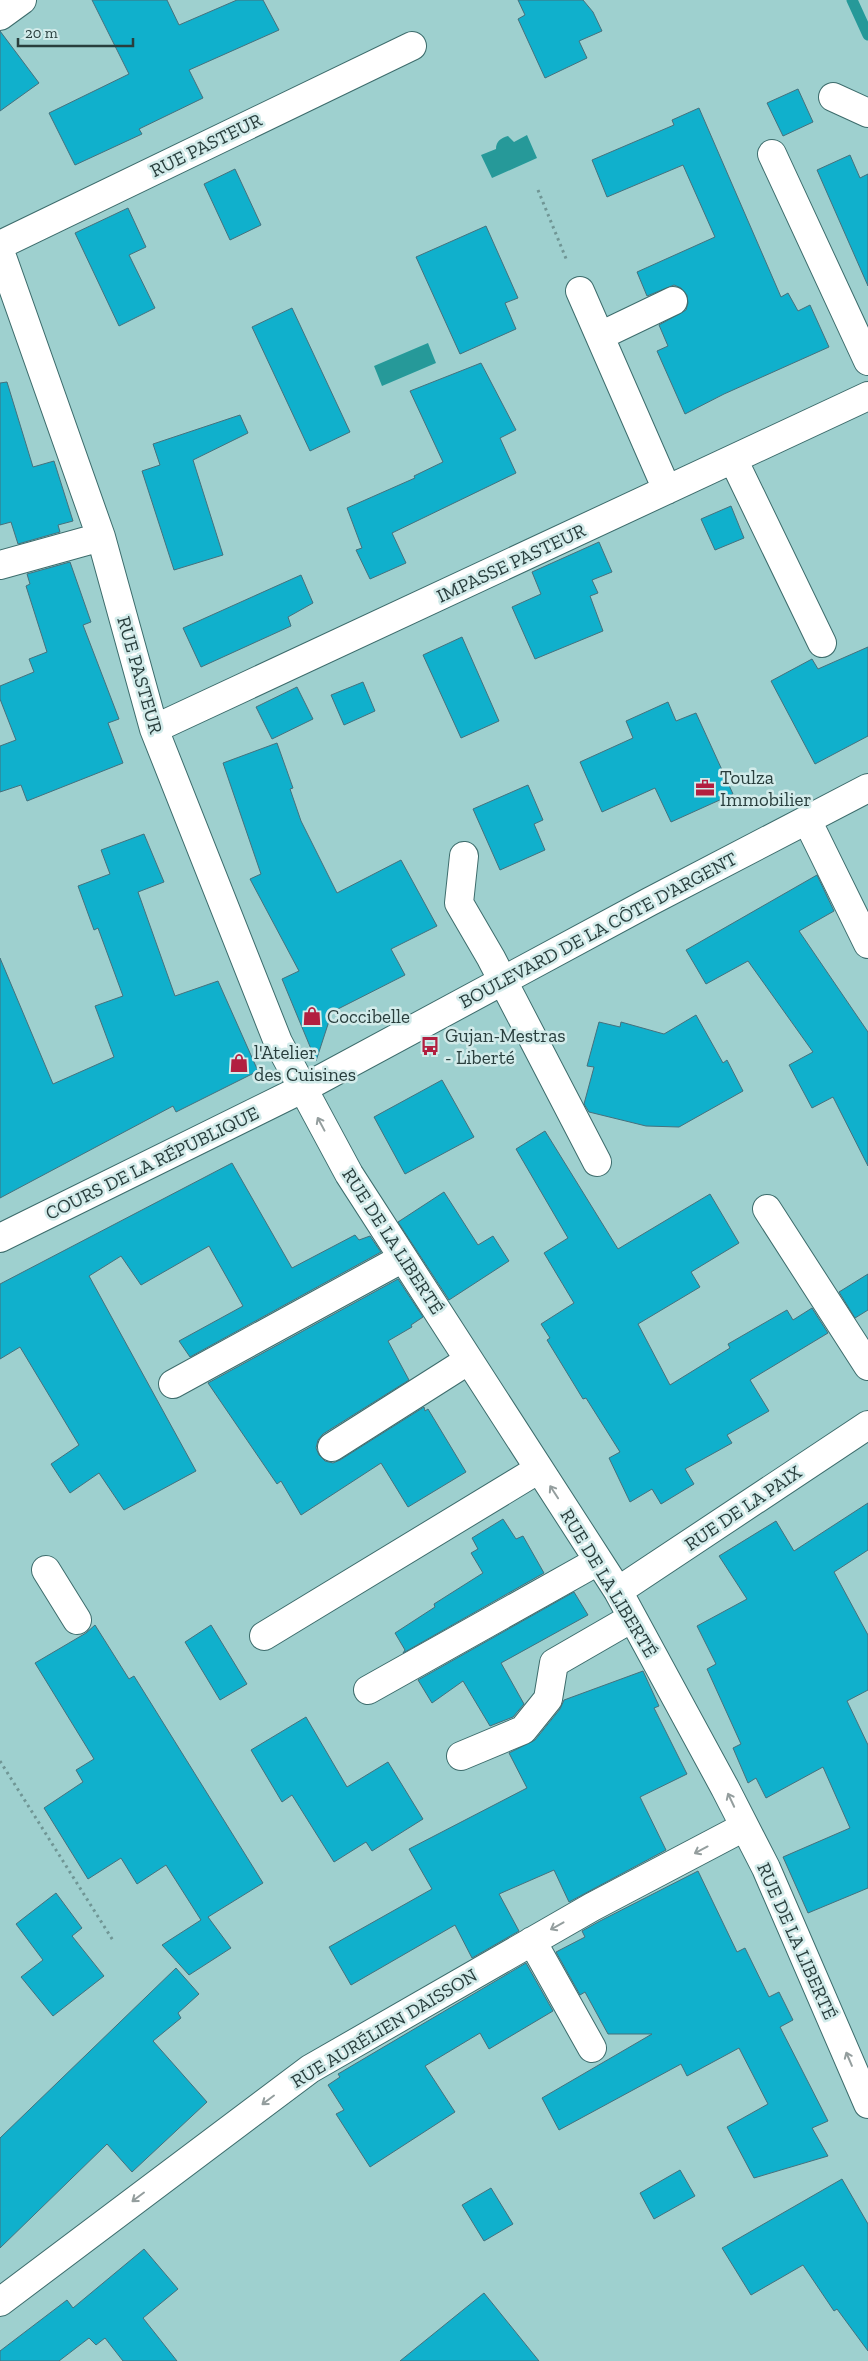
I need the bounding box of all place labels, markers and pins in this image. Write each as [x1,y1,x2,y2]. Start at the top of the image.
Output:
place label: Toulza Immobilier [720,766,811,811]
office icon: Toulza Immobilier [694,777,716,799]
shop icon: Coccibelle [301,1005,323,1027]
place label: Coccibelle [327,1005,410,1028]
place label: Gujan-Mestras - Liberté [445,1024,566,1069]
bus stop icon: Gujan-Mestras - Liberté [419,1035,441,1057]
place label: l'Atelier des Cuisines [254,1041,356,1086]
shop icon: l'Atelier des Cuisines [228,1052,250,1074]

